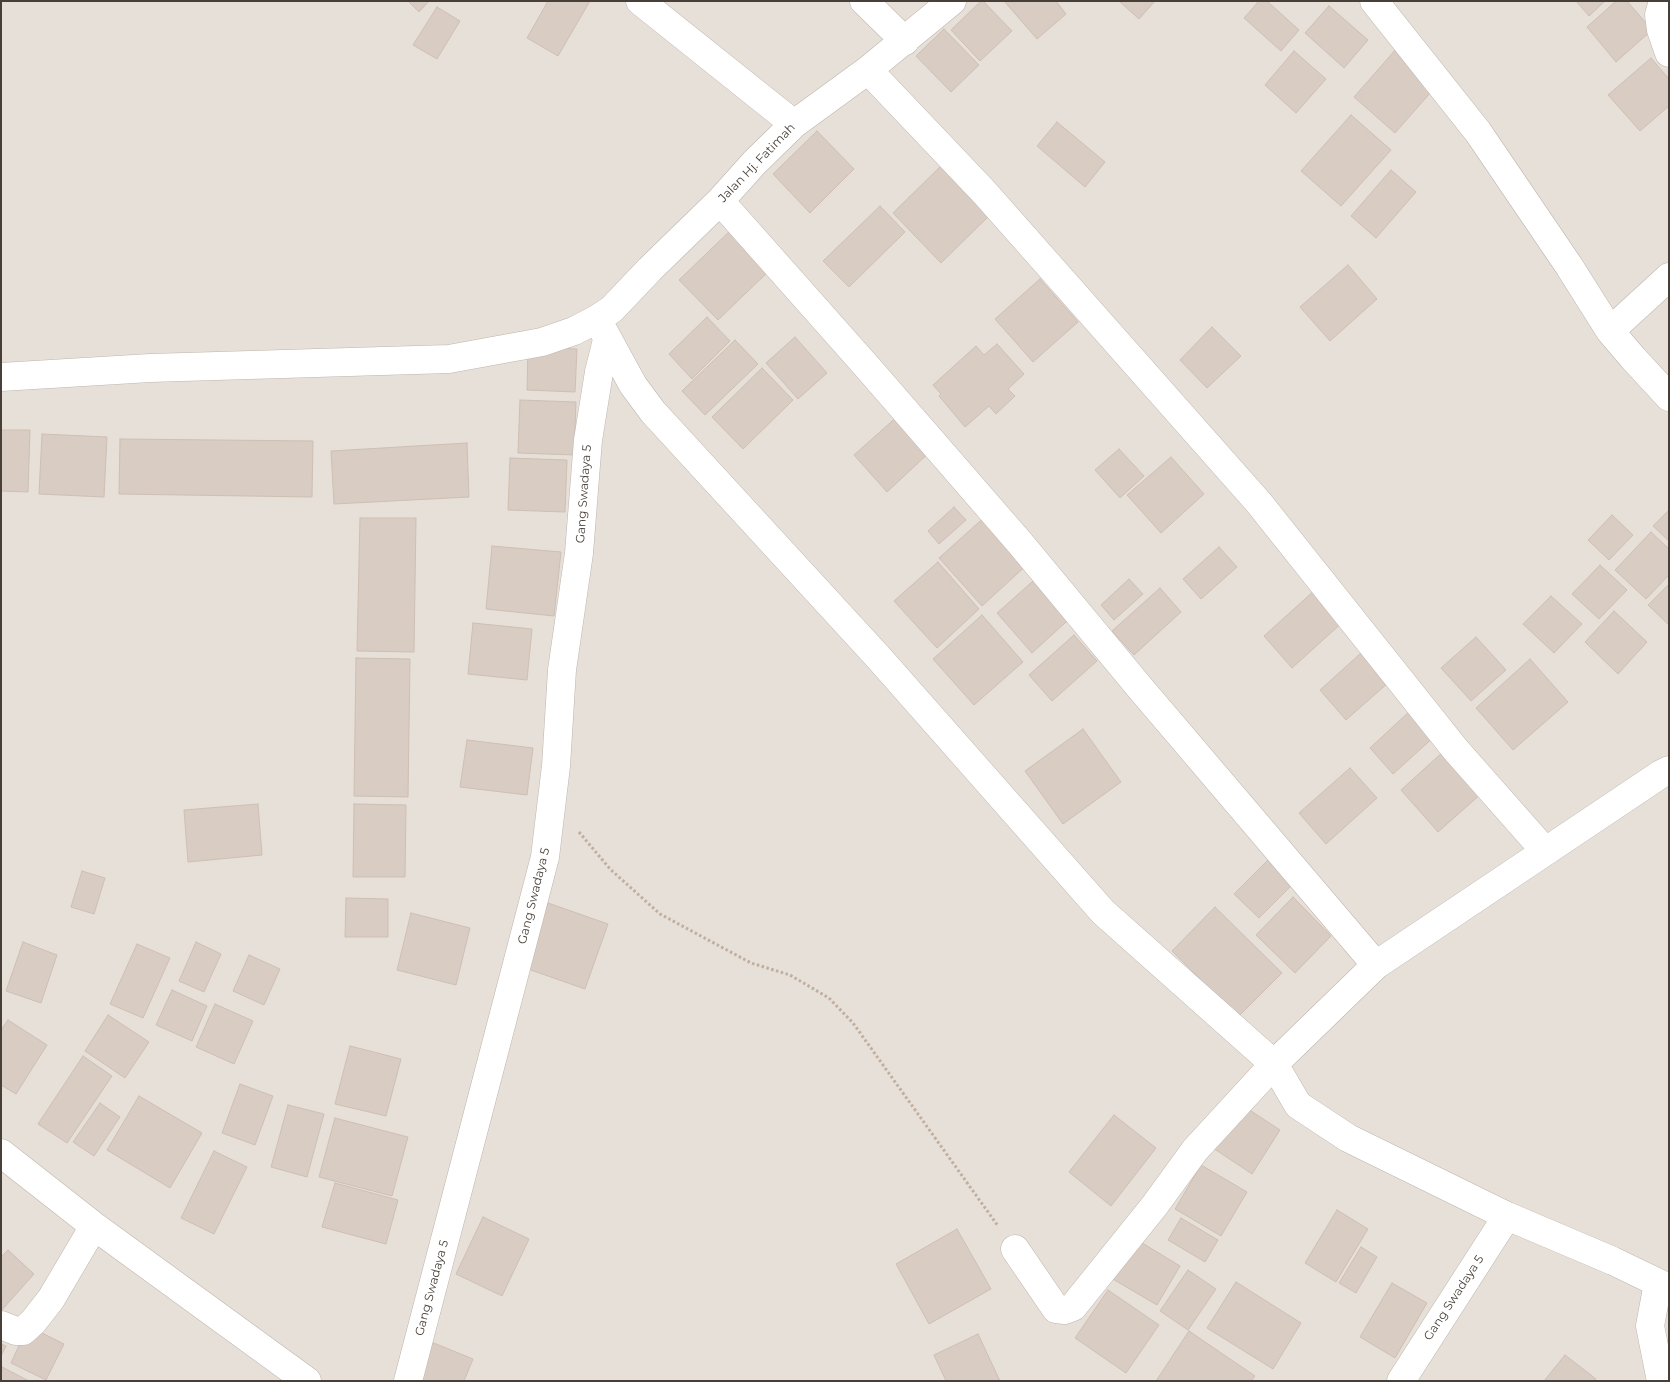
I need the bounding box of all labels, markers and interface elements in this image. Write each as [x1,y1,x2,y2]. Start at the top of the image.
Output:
street label: Jalan Hj. Fatimah [716,121,798,205]
street label: Gang Swadaya 5 [573,444,595,544]
street label: Gang Swadaya 5 [515,846,553,946]
street label: Gang Swadaya 5 [412,1238,452,1338]
street label: Gang Swadaya 5 [1421,1253,1487,1343]

